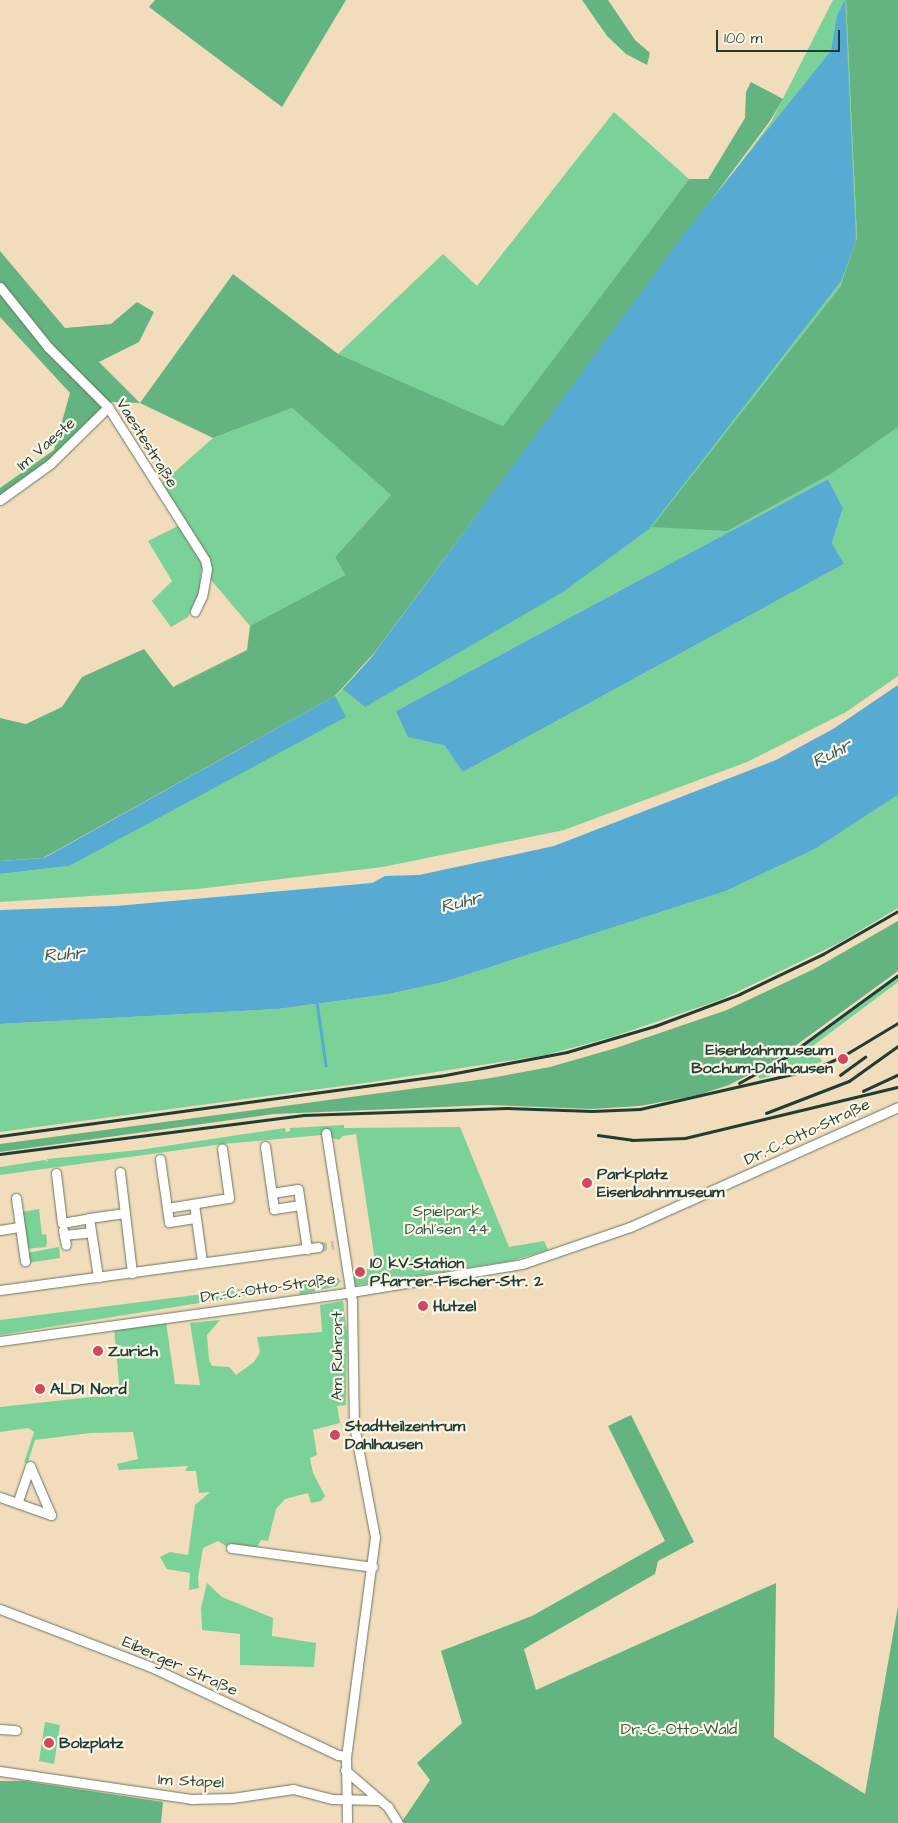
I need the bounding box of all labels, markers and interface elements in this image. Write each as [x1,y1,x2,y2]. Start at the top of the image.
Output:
scale bar [718,20,842,52]
text: 100 m [724,28,763,49]
street label: Vaestestraße [112,395,182,491]
street label: Im Vaeste [13,413,79,475]
water label: Ruhr [809,735,855,773]
water label: Ruhr [439,888,483,918]
water label: Ruhr [43,943,85,967]
place label: Eisenbahnmuseum Bochum-Dahlhausen [691,1040,833,1078]
marker: Eisenbahnmuseum Bochum-Dahlhausen [837,1053,849,1065]
street label: Dr.-C.-Otto-Straße [741,1094,873,1170]
place label: Parkplatz Eisenbahnmuseum [597,1164,724,1202]
marker: Parkplatz Eisenbahnmuseum [581,1177,593,1189]
park label: Spielpark Dahl’sen 44 [405,1201,489,1239]
place label: 10 kV-Station Pfarrer-Fischer-Str. 2 [370,1253,543,1291]
marker: 10 kV-Station Pfarrer-Fischer-Str. 2 [354,1266,366,1278]
street label: Dr.-C.-Otto-Straße [199,1269,337,1307]
place label: Hutzel [433,1296,476,1316]
marker: Hutzel [417,1300,429,1312]
street label: Am Ruhrort [327,1311,347,1401]
place label: Zurich [108,1341,158,1361]
marker: Zurich [92,1345,104,1357]
place label: ALDI Nord [50,1379,127,1399]
marker: ALDI Nord [34,1383,46,1395]
place label: Stadtteilzentrum Dahlhausen [345,1416,465,1454]
marker: Stadtteilzentrum Dahlhausen [329,1429,341,1441]
street label: Eiberger Straße [119,1632,241,1700]
park label: Dr.-C.-Otto-Wald [621,1719,737,1739]
place label: Bolzplatz [59,1733,124,1753]
marker: Bolzplatz [43,1737,55,1749]
street label: Im Stapel [157,1770,225,1792]

